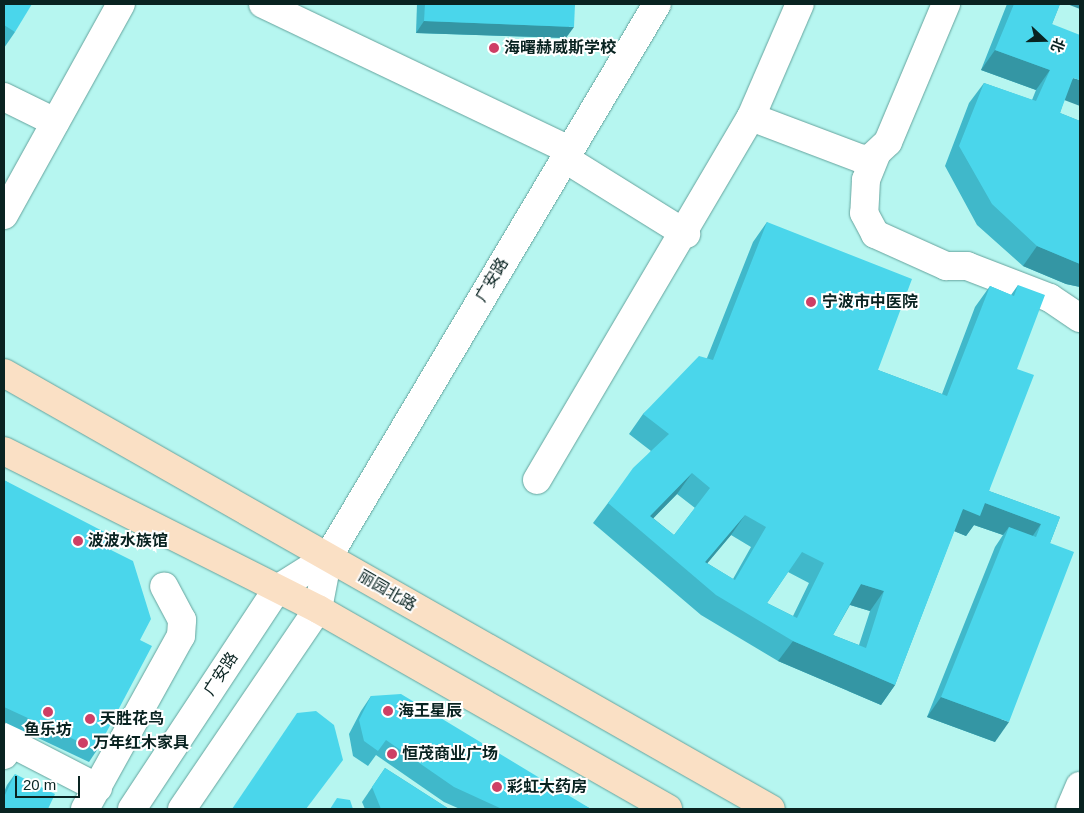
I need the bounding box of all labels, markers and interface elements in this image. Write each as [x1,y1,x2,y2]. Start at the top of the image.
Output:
north arrow [1019,15,1069,65]
text: 北 [1048,36,1068,55]
place label: 海曙赫威斯学校 [504,38,616,58]
marker: 海曙赫威斯学校 [488,42,500,54]
street label: 广安路 [471,254,513,306]
place label: 宁波市中医院 [822,292,918,312]
marker: 宁波市中医院 [804,295,818,309]
place label: 波波水族馆 [88,531,168,551]
marker: 波波水族馆 [72,535,84,547]
street label: 丽园北路 [354,567,420,615]
street label: 广安路 [200,649,242,699]
place label: 海王星辰 [398,701,462,721]
marker: 海王星辰 [382,705,394,717]
marker: 鱼乐坊 [42,706,54,718]
place label: 天胜花鸟 [100,709,164,729]
marker: 天胜花鸟 [84,713,96,725]
place label: 鱼乐坊 [24,720,72,740]
place label: 万年红木家具 [93,733,189,753]
marker: 万年红木家具 [77,737,89,749]
place label: 恒茂商业广场 [402,744,498,764]
marker: 恒茂商业广场 [386,748,398,760]
scale bar [18,766,82,798]
text: 20 m [23,776,56,793]
place label: 彩虹大药房 [507,777,587,797]
marker: 彩虹大药房 [491,781,503,793]

